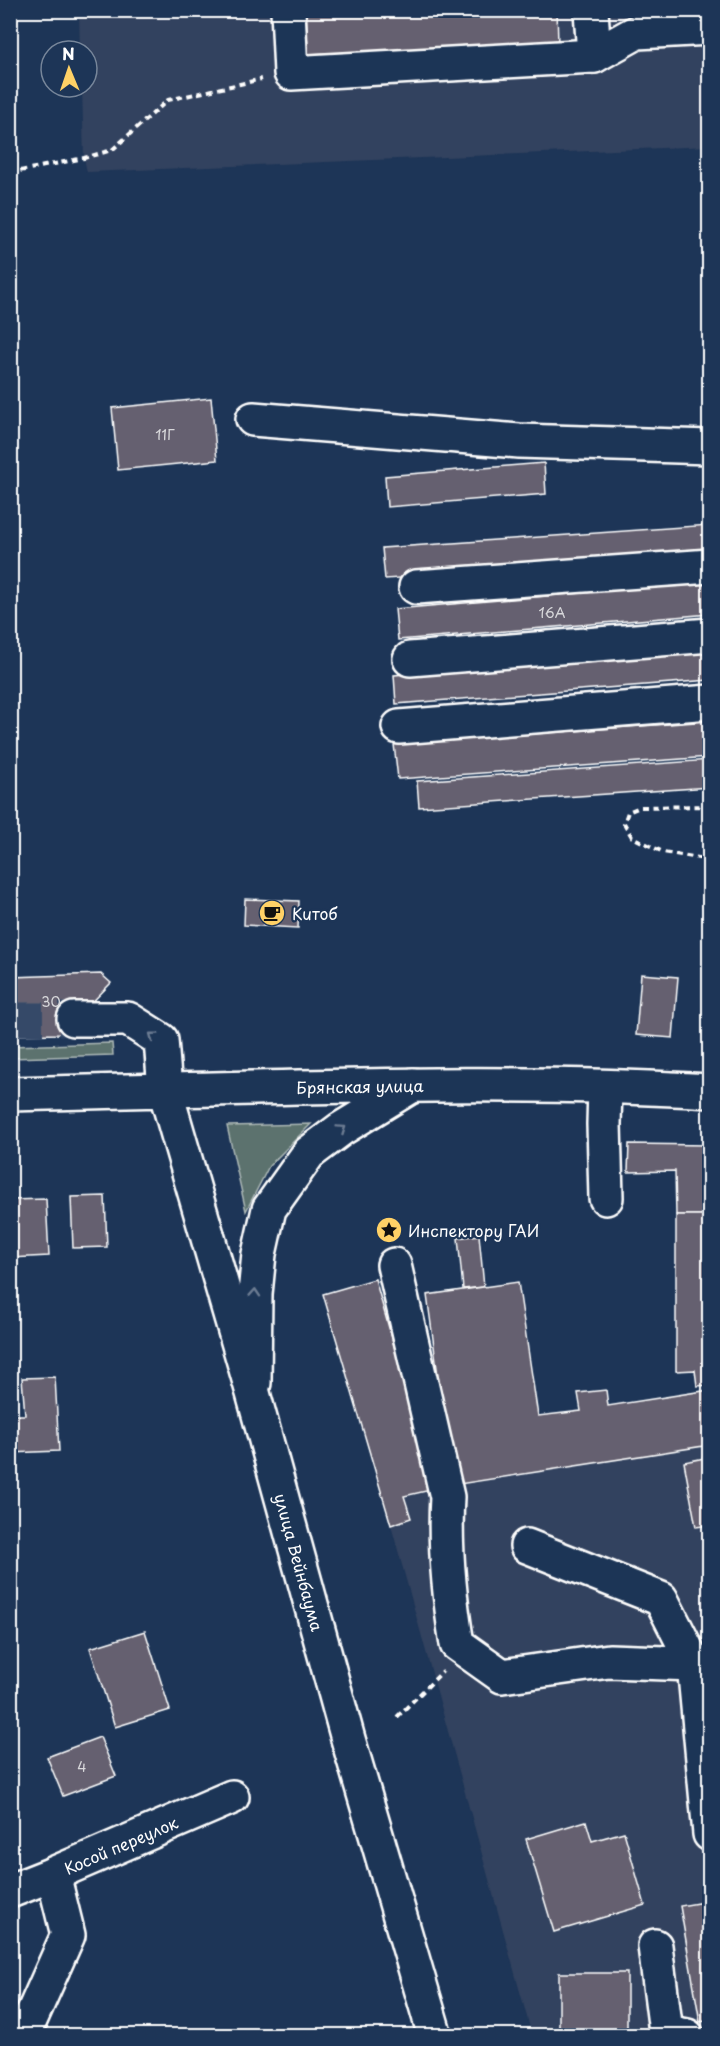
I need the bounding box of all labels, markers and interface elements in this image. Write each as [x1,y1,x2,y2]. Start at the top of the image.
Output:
north arrow [39,39,99,99]
text: N [62,41,75,65]
house number: 11Г [155,424,175,445]
house number: 16А [539,602,566,623]
cafe icon: Китоб [257,898,287,928]
place label: Китоб [292,901,338,925]
house number: 30 [41,991,61,1012]
one-way arrow [149,1032,160,1043]
street label: Брянская улица [296,1073,424,1099]
one-way arrow [335,1125,346,1136]
place icon: Инспектору ГАИ [374,1215,404,1245]
place label: Инспектору ГАИ [408,1218,539,1242]
one-way arrow [248,1288,261,1298]
street label: улица Вейнбаума [269,1490,330,1634]
house number: 4 [77,1756,87,1777]
street label: Косой переулок [60,1810,182,1880]

